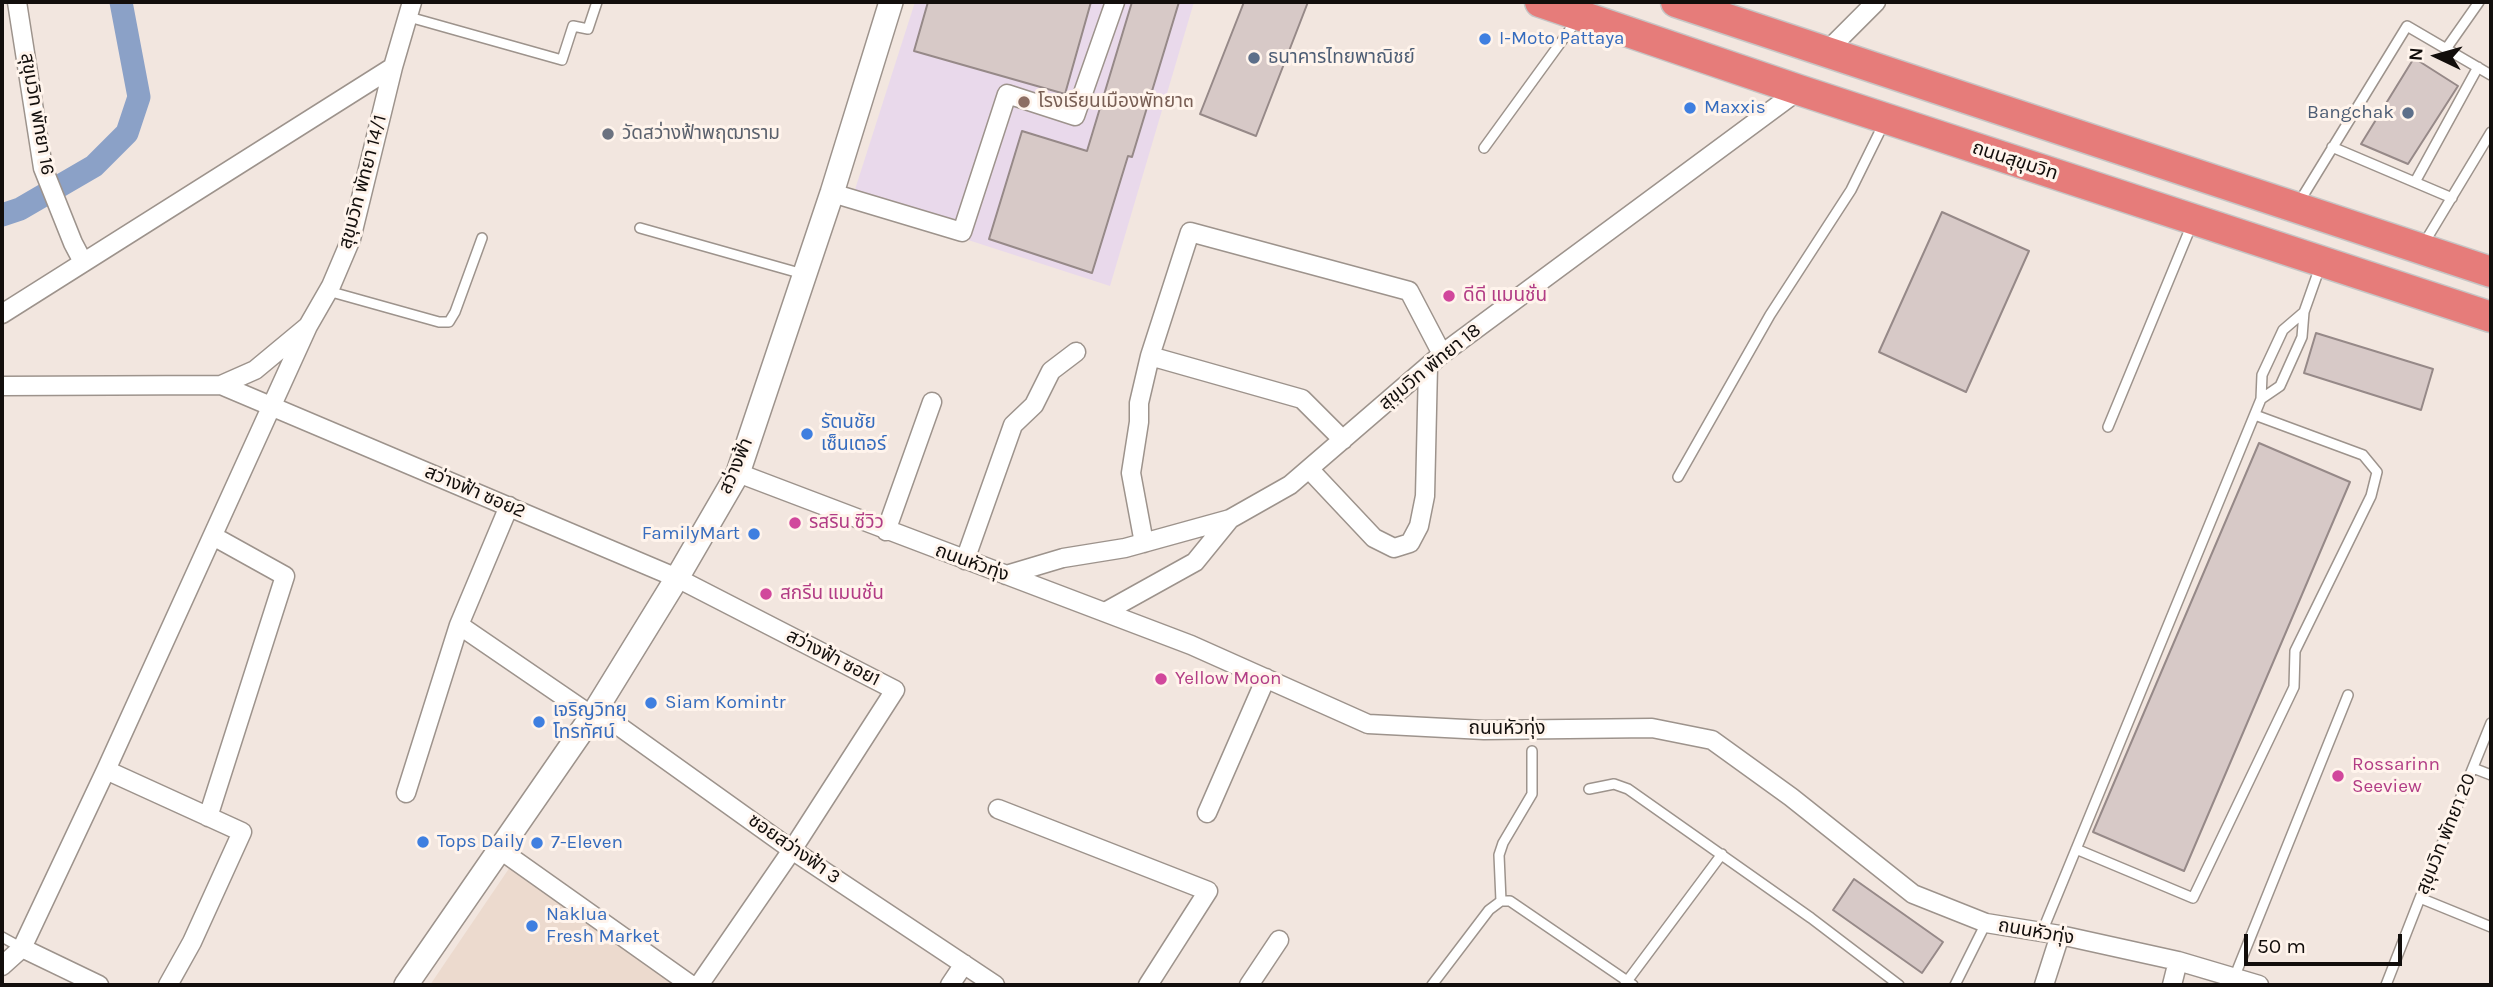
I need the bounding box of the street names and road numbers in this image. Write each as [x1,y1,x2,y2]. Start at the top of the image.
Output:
street label: สุขุมวิท พัทยา 16 [15,51,59,177]
street label: สุขุมวิท พัทยา 14/1 [334,112,392,252]
street label: ถนนสุขุมวิท [1969,136,2061,186]
street label: สุขุมวิท พัทยา 18 [1374,319,1486,415]
street label: สว่างฟ้า [714,434,758,498]
street label: สว่างฟ้า ซอย2 [421,461,529,523]
street label: ถนนหัวทุ่ง [932,539,1012,587]
street label: สว่างฟ้า ซอย1 [782,625,884,691]
street label: ถนนหัวทุ่ง [1468,718,1546,740]
street label: สุขุมวิท พัทยา 20 [2411,770,2481,898]
street label: ซอยสว่างฟ้า 3 [744,809,844,889]
street label: ถนนหัวทุ่ง [1996,914,2076,950]

